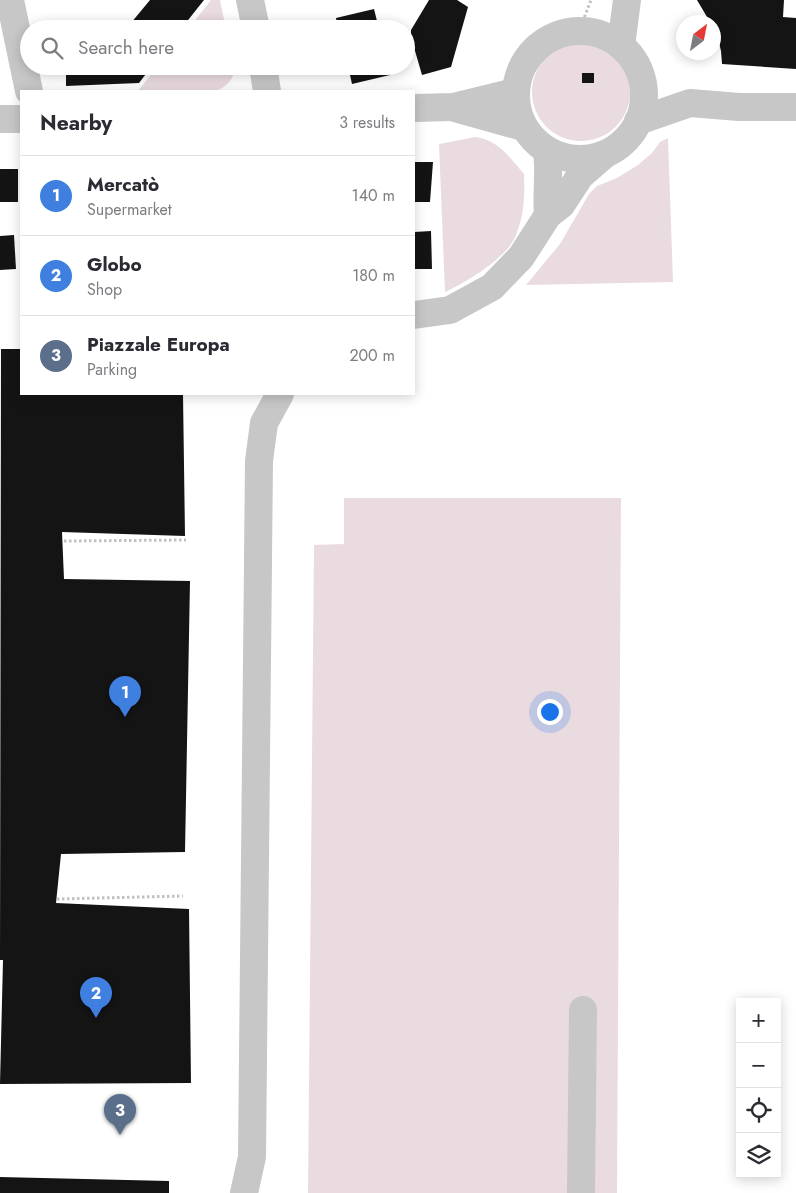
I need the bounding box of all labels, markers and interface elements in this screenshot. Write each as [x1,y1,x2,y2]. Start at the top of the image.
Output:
north arrow [676,15,721,60]
search box [20,20,415,75]
icon: search [38,34,66,62]
text: Search here [78,34,174,61]
text: Nearby [40,108,112,138]
text: 3 results [339,111,395,134]
text: Mercatò [87,171,159,198]
text: 1 [52,184,60,207]
text: 140 m [352,184,395,207]
text: Supermarket [87,198,172,221]
text: Globo [87,251,142,278]
text: 2 [51,264,61,287]
text: 180 m [352,264,395,287]
text: Shop [87,278,122,301]
text: Piazzale Europa [87,331,230,358]
text: 3 [51,344,61,367]
text: 200 m [349,344,395,367]
text: Parking [87,358,137,381]
pin: 1 [109,676,141,717]
your location [537,699,563,725]
pin: 2 [80,977,112,1018]
map controls [736,998,781,1178]
button: + [736,998,781,1043]
button: − [736,1043,781,1088]
button: locate [736,1088,781,1133]
pin: 3 [104,1094,136,1135]
button: layers [736,1133,781,1178]

